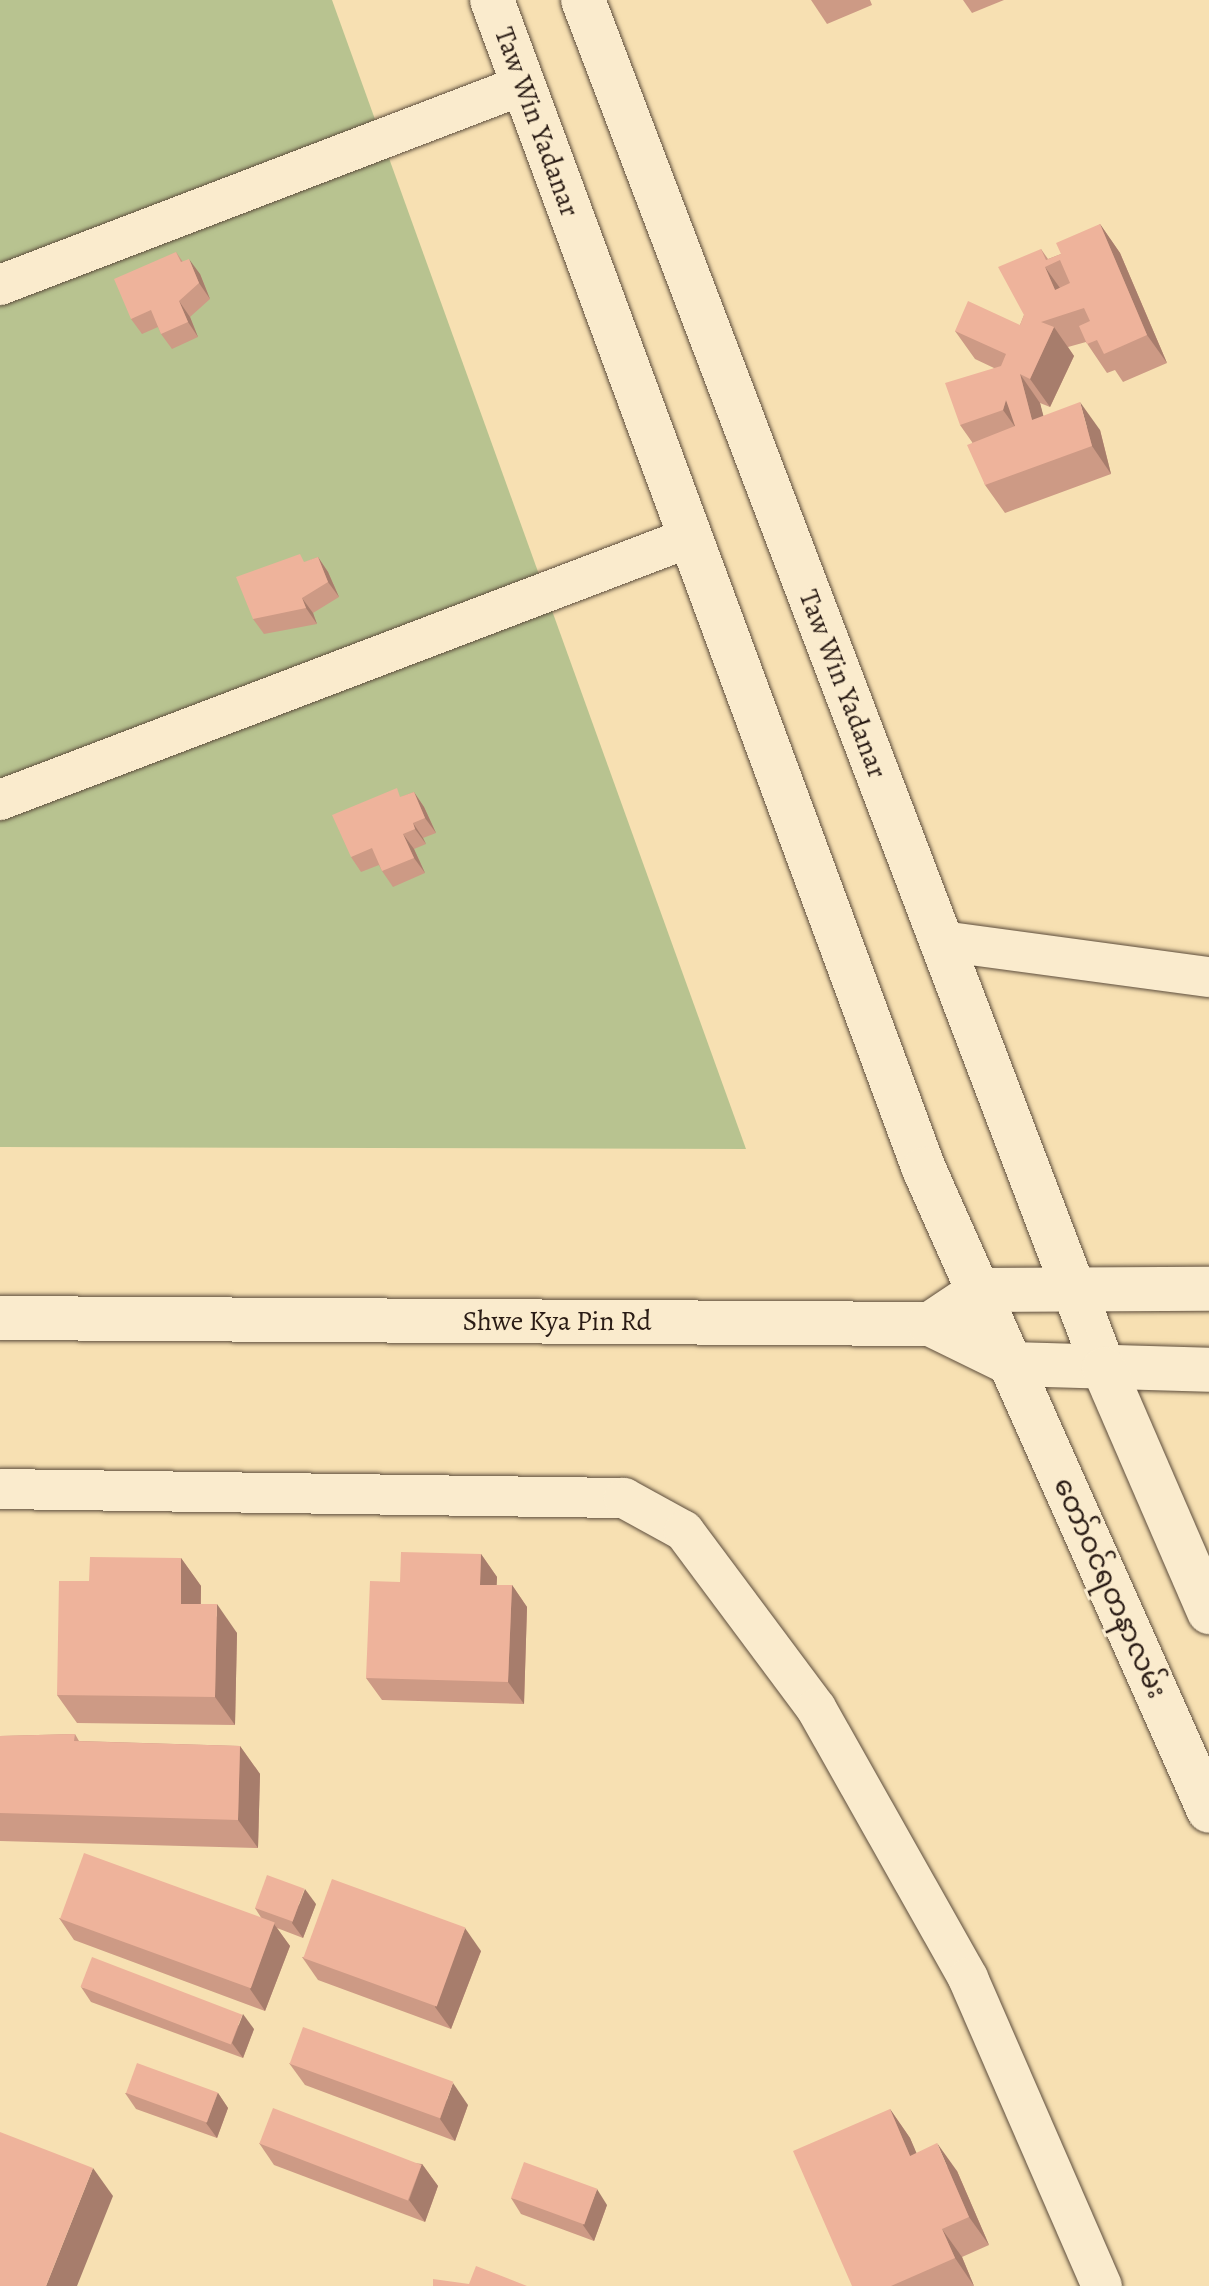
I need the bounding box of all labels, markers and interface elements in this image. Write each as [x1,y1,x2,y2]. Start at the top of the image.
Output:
street label: Taw Win Yadanar [487,23,587,221]
street label: Taw Win Yadanar [792,585,894,783]
street label: Shwe Kya Pin Rd [463,1304,651,1338]
street label: တော်ဝင်ရတနာလမ်း [1046,1472,1174,1704]

